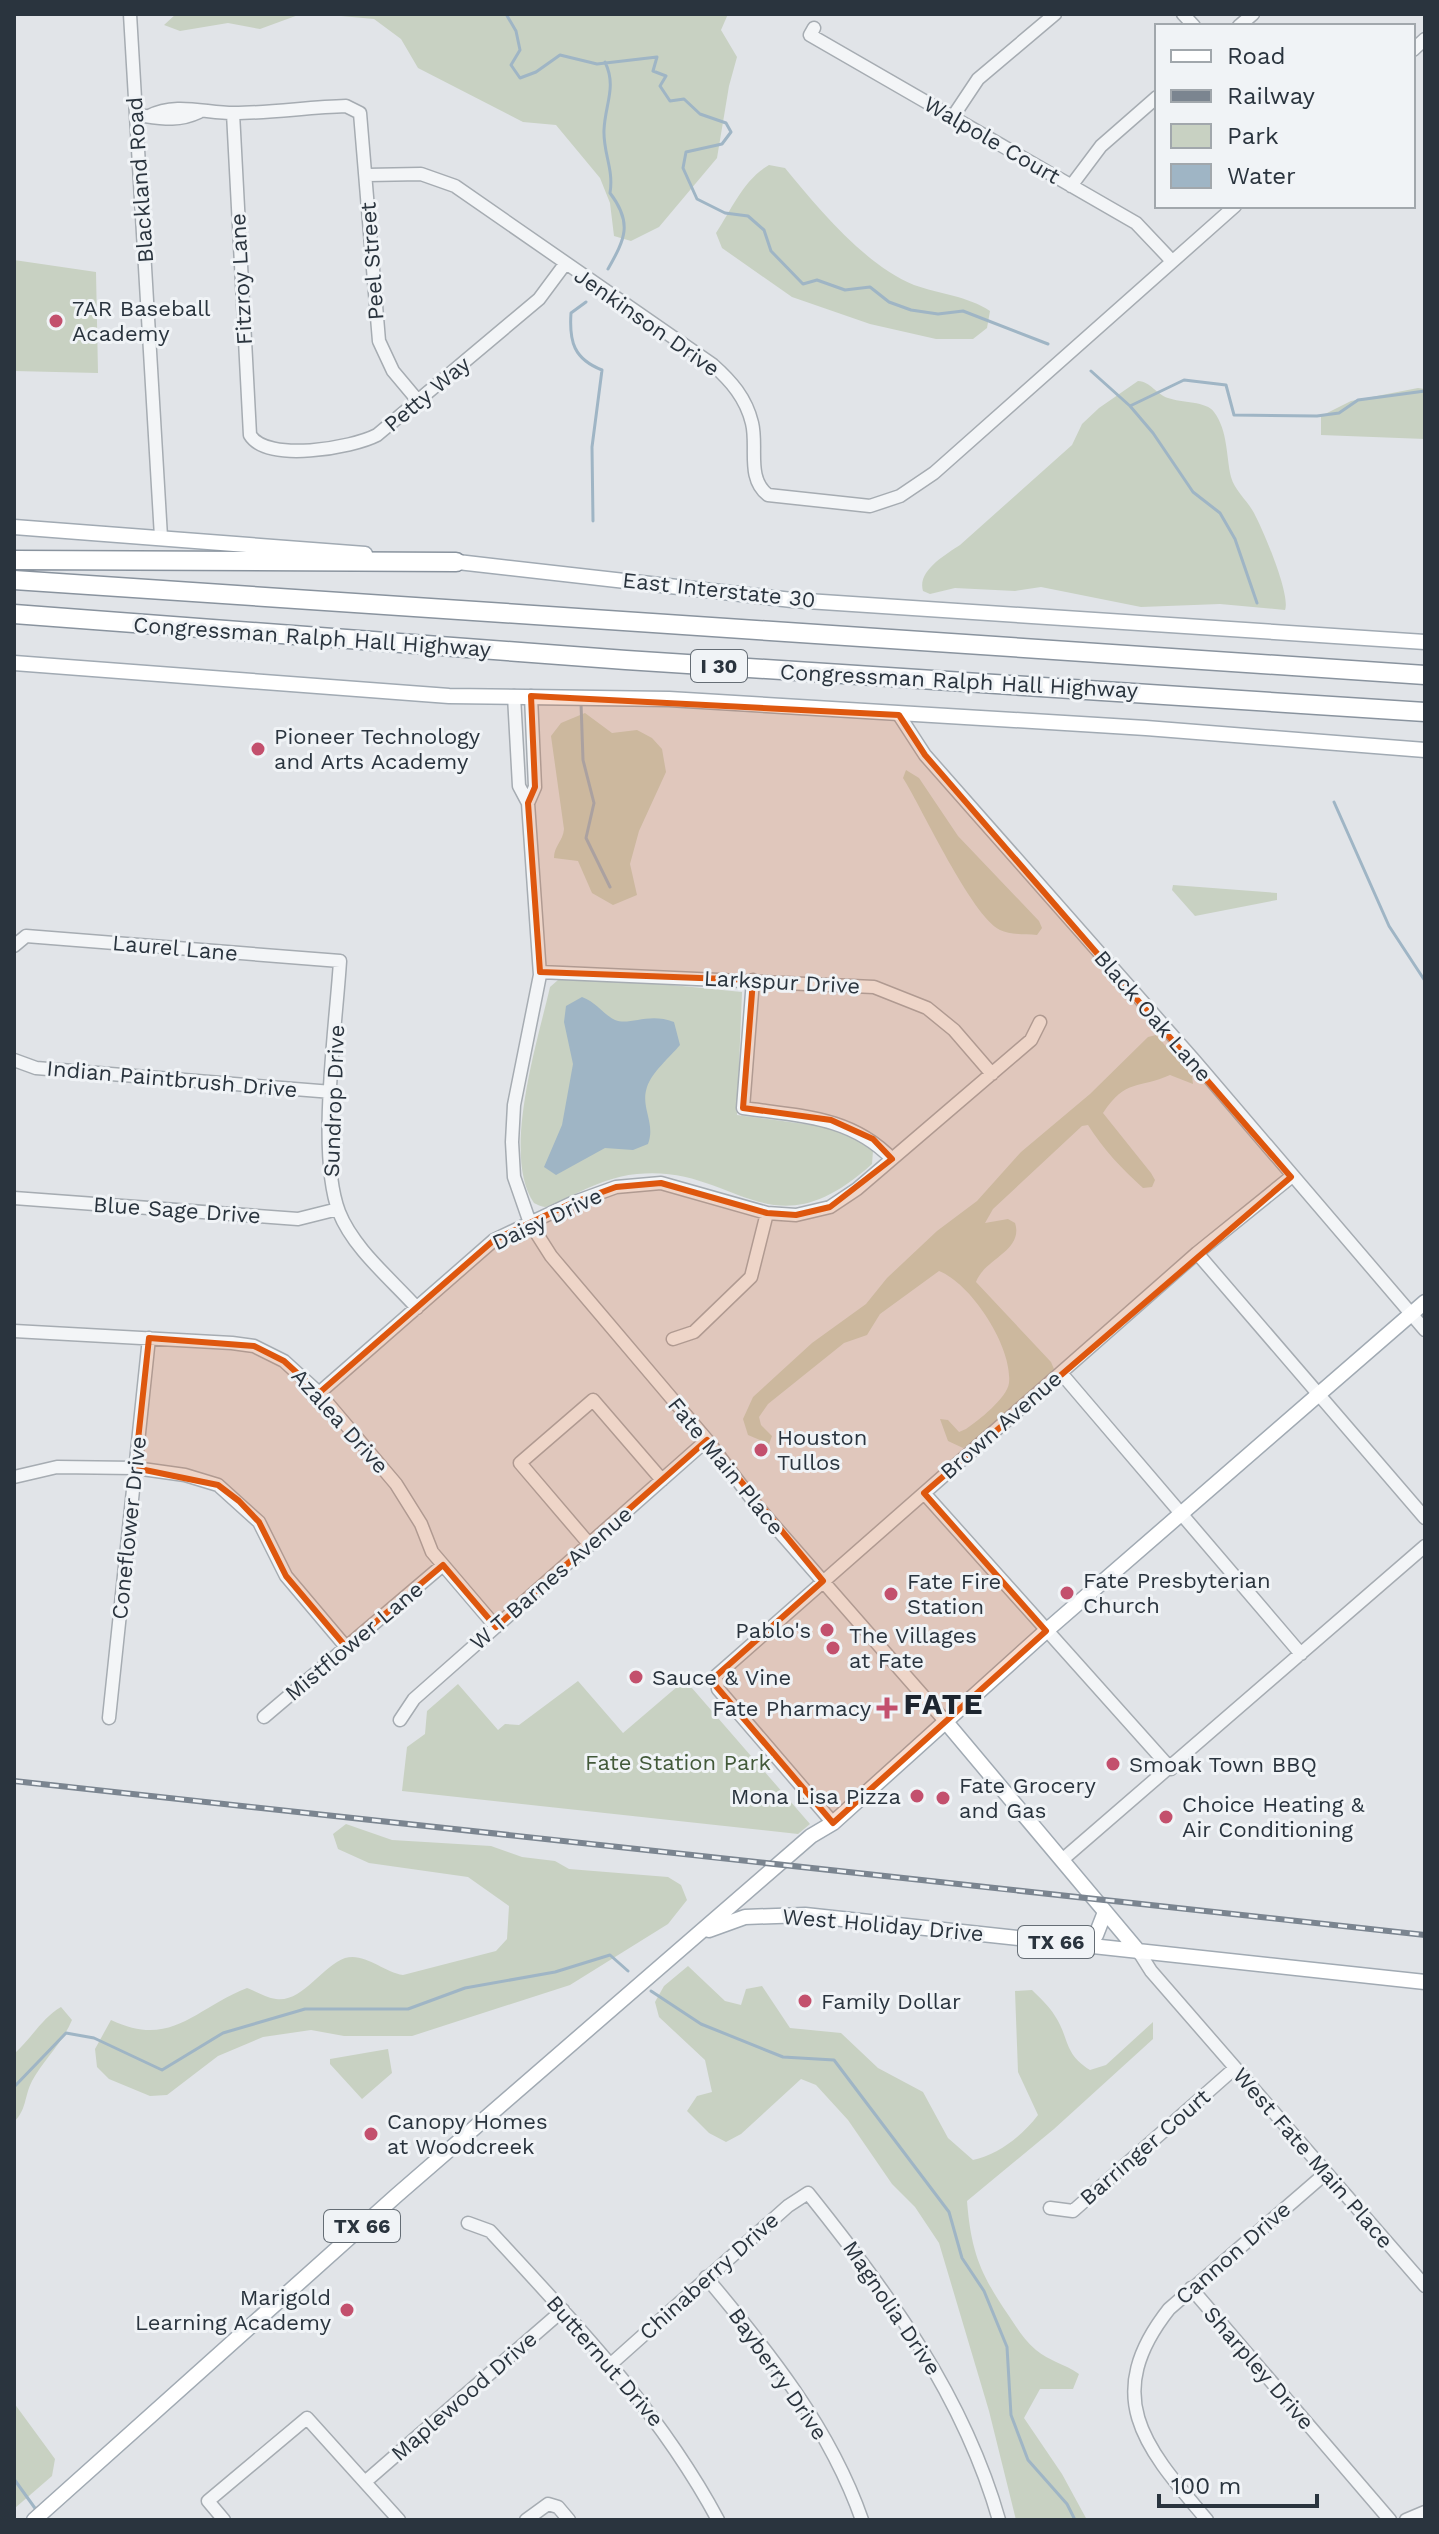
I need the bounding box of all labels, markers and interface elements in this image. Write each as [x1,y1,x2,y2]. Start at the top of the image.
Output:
legend [1155,24,1415,208]
text: Road [1227,42,1286,70]
text: Railway [1227,82,1316,110]
street label: Walpole Court [920,91,1064,189]
street label: Blackland Road [122,96,158,264]
text: Park [1227,122,1279,150]
text: Water [1227,162,1296,190]
street label: Peel Street [355,201,389,321]
street label: Fitzroy Lane [225,212,257,346]
street label: Jenkinson Drive [570,263,724,381]
place label: 7AR Baseball Academy [72,296,211,346]
marker: 7AR Baseball Academy [47,312,65,330]
street label: Petty Way [379,351,475,437]
street label: East Interstate 30 [621,567,817,613]
street label: Congressman Ralph Hall Highway [132,612,492,662]
road number: I 30 [691,650,747,682]
street label: Congressman Ralph Hall Highway [779,659,1139,703]
place label: Pioneer Technology and Arts Academy [274,724,481,774]
marker: Pioneer Technology and Arts Academy [249,740,267,758]
street label: Laurel Lane [111,930,239,966]
street label: Black Oak Lane [1089,945,1217,1087]
street label: Larkspur Drive [703,965,861,999]
street label: Sundrop Drive [319,1024,349,1178]
street label: Indian Paintbrush Drive [46,1056,298,1102]
street label: Daisy Drive [488,1183,606,1255]
street label: Blue Sage Drive [92,1192,262,1228]
street label: Azalea Drive [286,1363,394,1479]
street label: Brown Avenue [935,1366,1067,1484]
street label: Fate Main Place [663,1392,789,1540]
place label: Houston Tullos [777,1425,867,1475]
street label: Coneflower Drive [107,1435,151,1621]
marker: Houston Tullos [752,1441,770,1459]
street label: W T Barnes Avenue [465,1501,637,1655]
place label: Fate Presbyterian Church [1083,1568,1271,1618]
place label: Fate Fire Station [907,1569,1001,1619]
street label: Mistflower Lane [280,1576,428,1706]
marker: Fate Presbyterian Church [1058,1584,1076,1602]
marker: Fate Fire Station [882,1585,900,1603]
place label: Pablo's [735,1618,811,1643]
marker: Pablo's [818,1621,836,1639]
place label: The Villages at Fate [849,1623,977,1673]
marker: The Villages at Fate [824,1639,842,1657]
place label: Sauce & Vine [652,1665,791,1690]
marker: Sauce & Vine [627,1668,645,1686]
district label: FATE [904,1686,984,1721]
place label: Fate Pharmacy [712,1696,872,1721]
marker: Fate Pharmacy [878,1699,896,1717]
park label: Fate Station Park [585,1750,771,1775]
place label: Smoak Town BBQ [1129,1752,1317,1777]
marker: Smoak Town BBQ [1104,1755,1122,1773]
place label: Fate Grocery and Gas [959,1773,1096,1823]
place label: Mona Lisa Pizza [731,1784,901,1809]
marker: Mona Lisa Pizza [908,1787,926,1805]
marker: Fate Grocery and Gas [934,1789,952,1807]
place label: Choice Heating & Air Conditioning [1182,1792,1365,1842]
marker: Choice Heating & Air Conditioning [1157,1808,1175,1826]
street label: West Holiday Drive [781,1904,985,1946]
road number: TX 66 [1018,1926,1094,1958]
place label: Family Dollar [821,1989,961,2014]
marker: Family Dollar [796,1992,814,2010]
street label: West Fate Main Place [1228,2063,1398,2253]
street label: Barringer Court [1075,2084,1215,2210]
place label: Canopy Homes at Woodcreek [387,2109,548,2159]
marker: Canopy Homes at Woodcreek [362,2125,380,2143]
street label: Cannon Drive [1171,2196,1295,2310]
street label: Chinaberry Drive [634,2207,784,2345]
road number: TX 66 [324,2210,400,2242]
street label: Magnolia Drive [838,2236,946,2380]
place label: Marigold Learning Academy [135,2285,332,2335]
street label: Butternut Drive [541,2290,669,2432]
marker: Marigold Learning Academy [338,2301,356,2319]
street label: Sharpley Drive [1199,2301,1319,2435]
street label: Bayberry Drive [723,2303,833,2445]
street label: Maplewood Drive [386,2326,542,2466]
scale bar [1159,2458,1317,2508]
text: 100 m [1171,2472,1241,2500]

